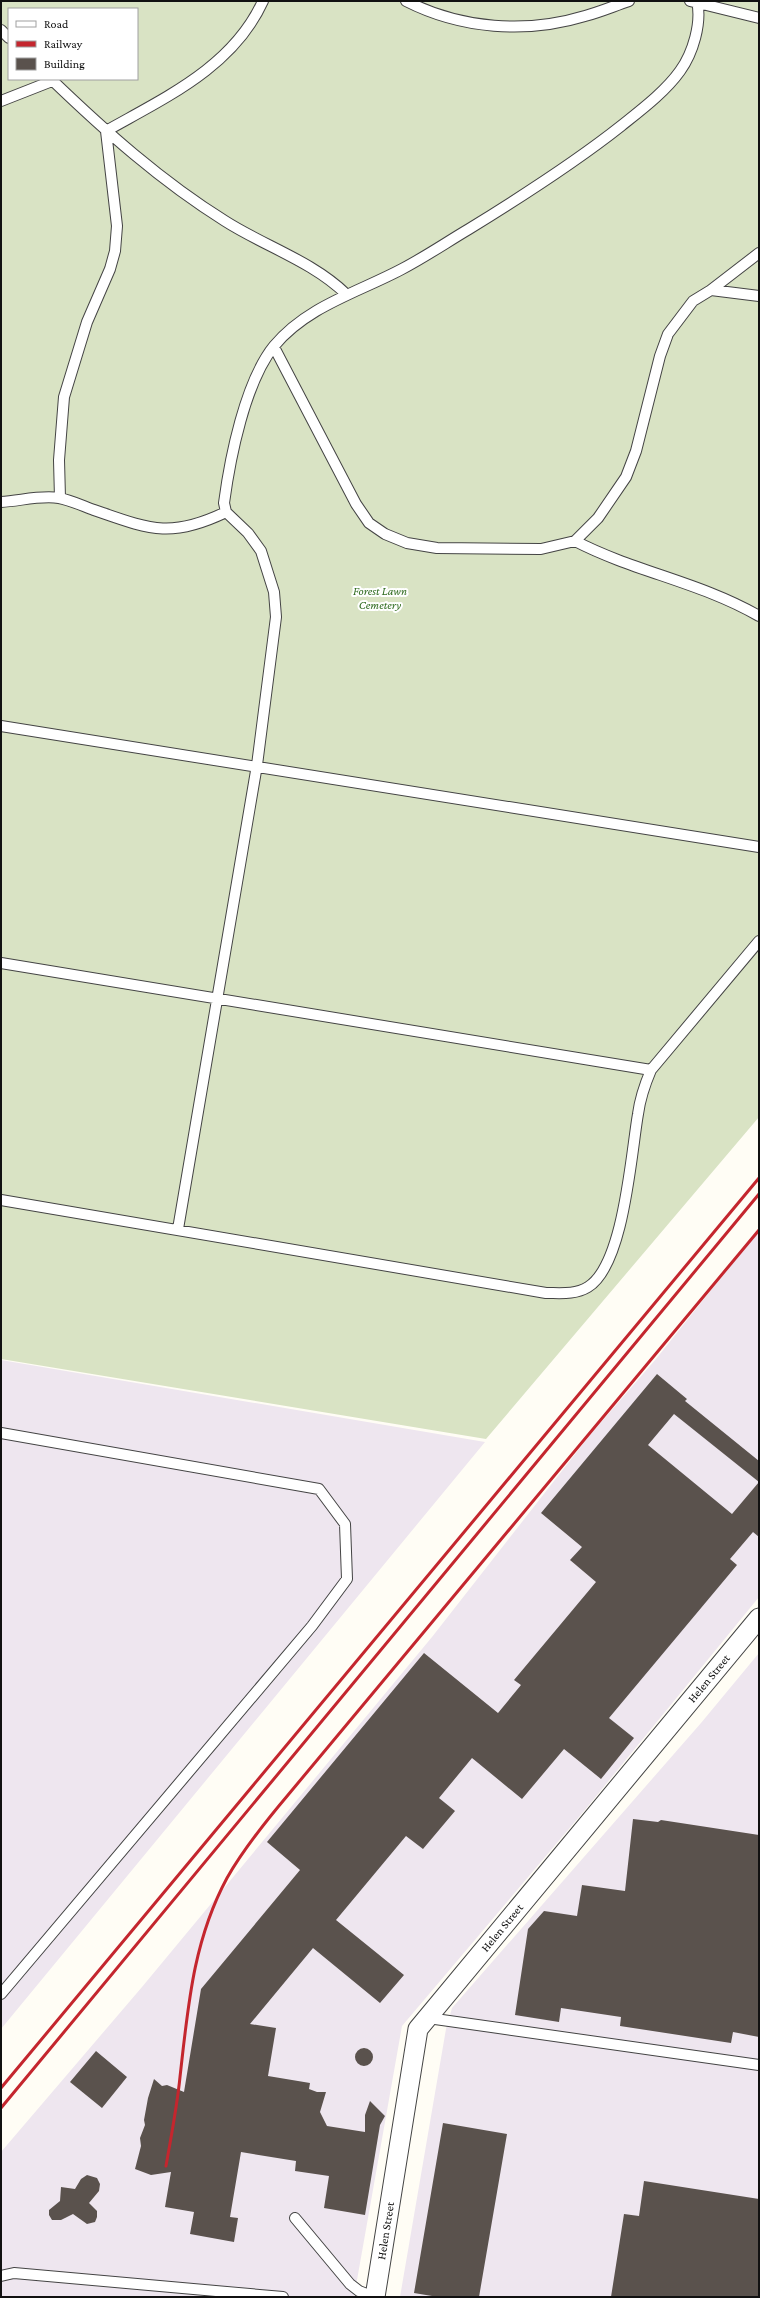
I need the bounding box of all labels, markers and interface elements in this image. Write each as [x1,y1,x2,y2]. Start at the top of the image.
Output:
legend [8,8,138,80]
text: Road [44,17,69,31]
text: Railway [44,37,83,51]
text: Building [44,57,85,71]
park label: Forest Lawn Cemetery [353,584,407,612]
street label: Helen Street [685,1651,734,1705]
street label: Helen Street [478,1900,527,1955]
street label: Helen Street [374,2200,397,2261]

